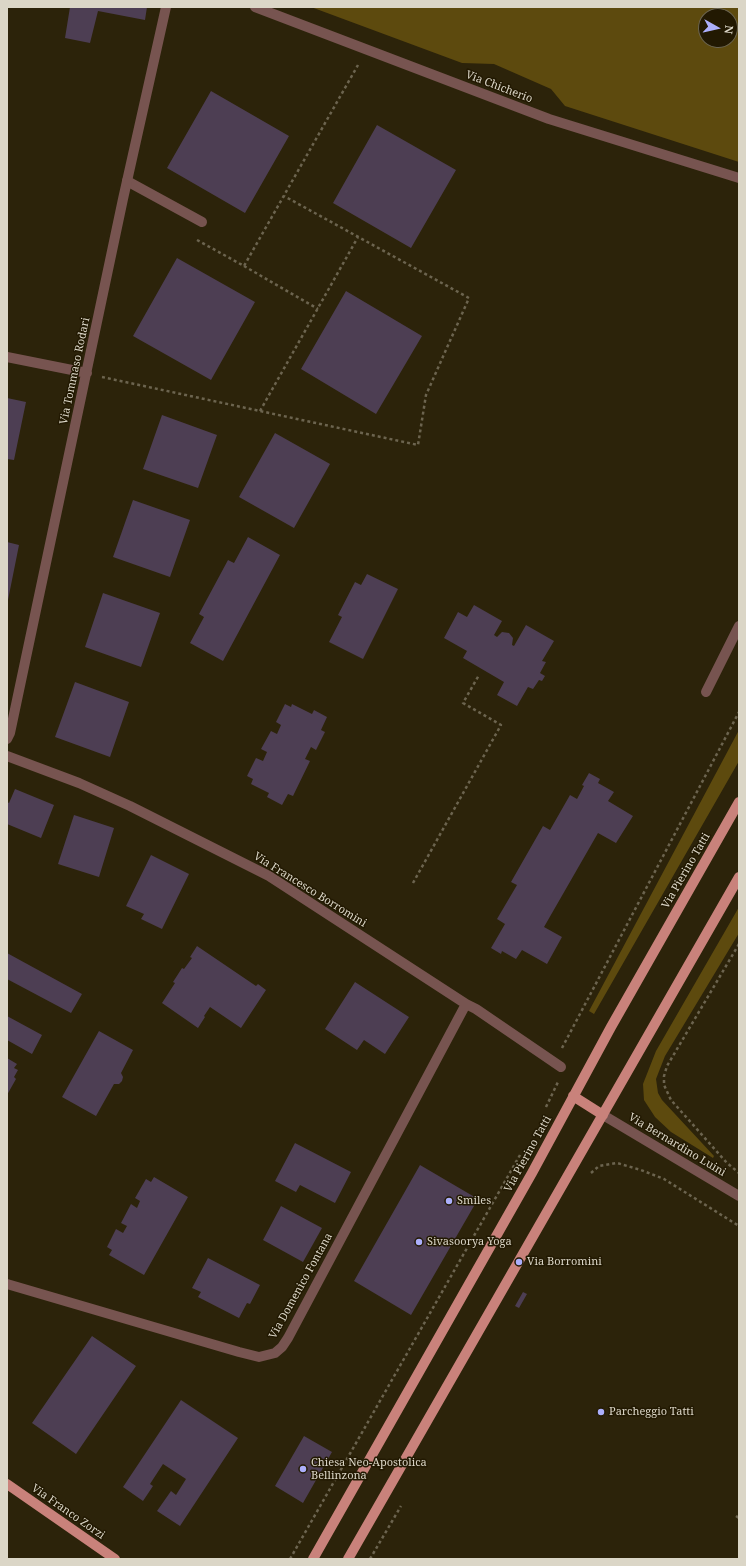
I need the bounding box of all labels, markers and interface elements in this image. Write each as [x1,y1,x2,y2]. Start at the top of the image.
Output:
north arrow [698,8,738,48]
text: N [721,24,737,35]
street label: Via Chicherio [464,68,534,106]
street label: Via Tommaso Rodari [57,316,93,426]
street label: Via Pierino Tatti [659,831,713,911]
street label: Via Francesco Borromini [251,850,369,930]
street label: Via Bernardino Luini [626,1111,728,1179]
street label: Via Pierino Tatti [502,1114,554,1194]
place label: Smiles [457,1194,491,1208]
marker: Smiles [444,1196,454,1206]
street label: Via Domenico Fontana [266,1231,336,1341]
place label: Sivasoorya Yoga [427,1235,512,1249]
marker: Sivasoorya Yoga [414,1237,424,1247]
place label: Via Borromini [527,1255,602,1269]
marker: Via Borromini [514,1257,524,1267]
place label: Parcheggio Tatti [609,1405,694,1419]
marker: Parcheggio Tatti [596,1407,606,1417]
place label: Chiesa Neo-Apostolica Bellinzona [311,1456,427,1482]
marker: Chiesa Neo-Apostolica Bellinzona [298,1464,308,1474]
street label: Via Franco Zorzi [29,1482,107,1542]

